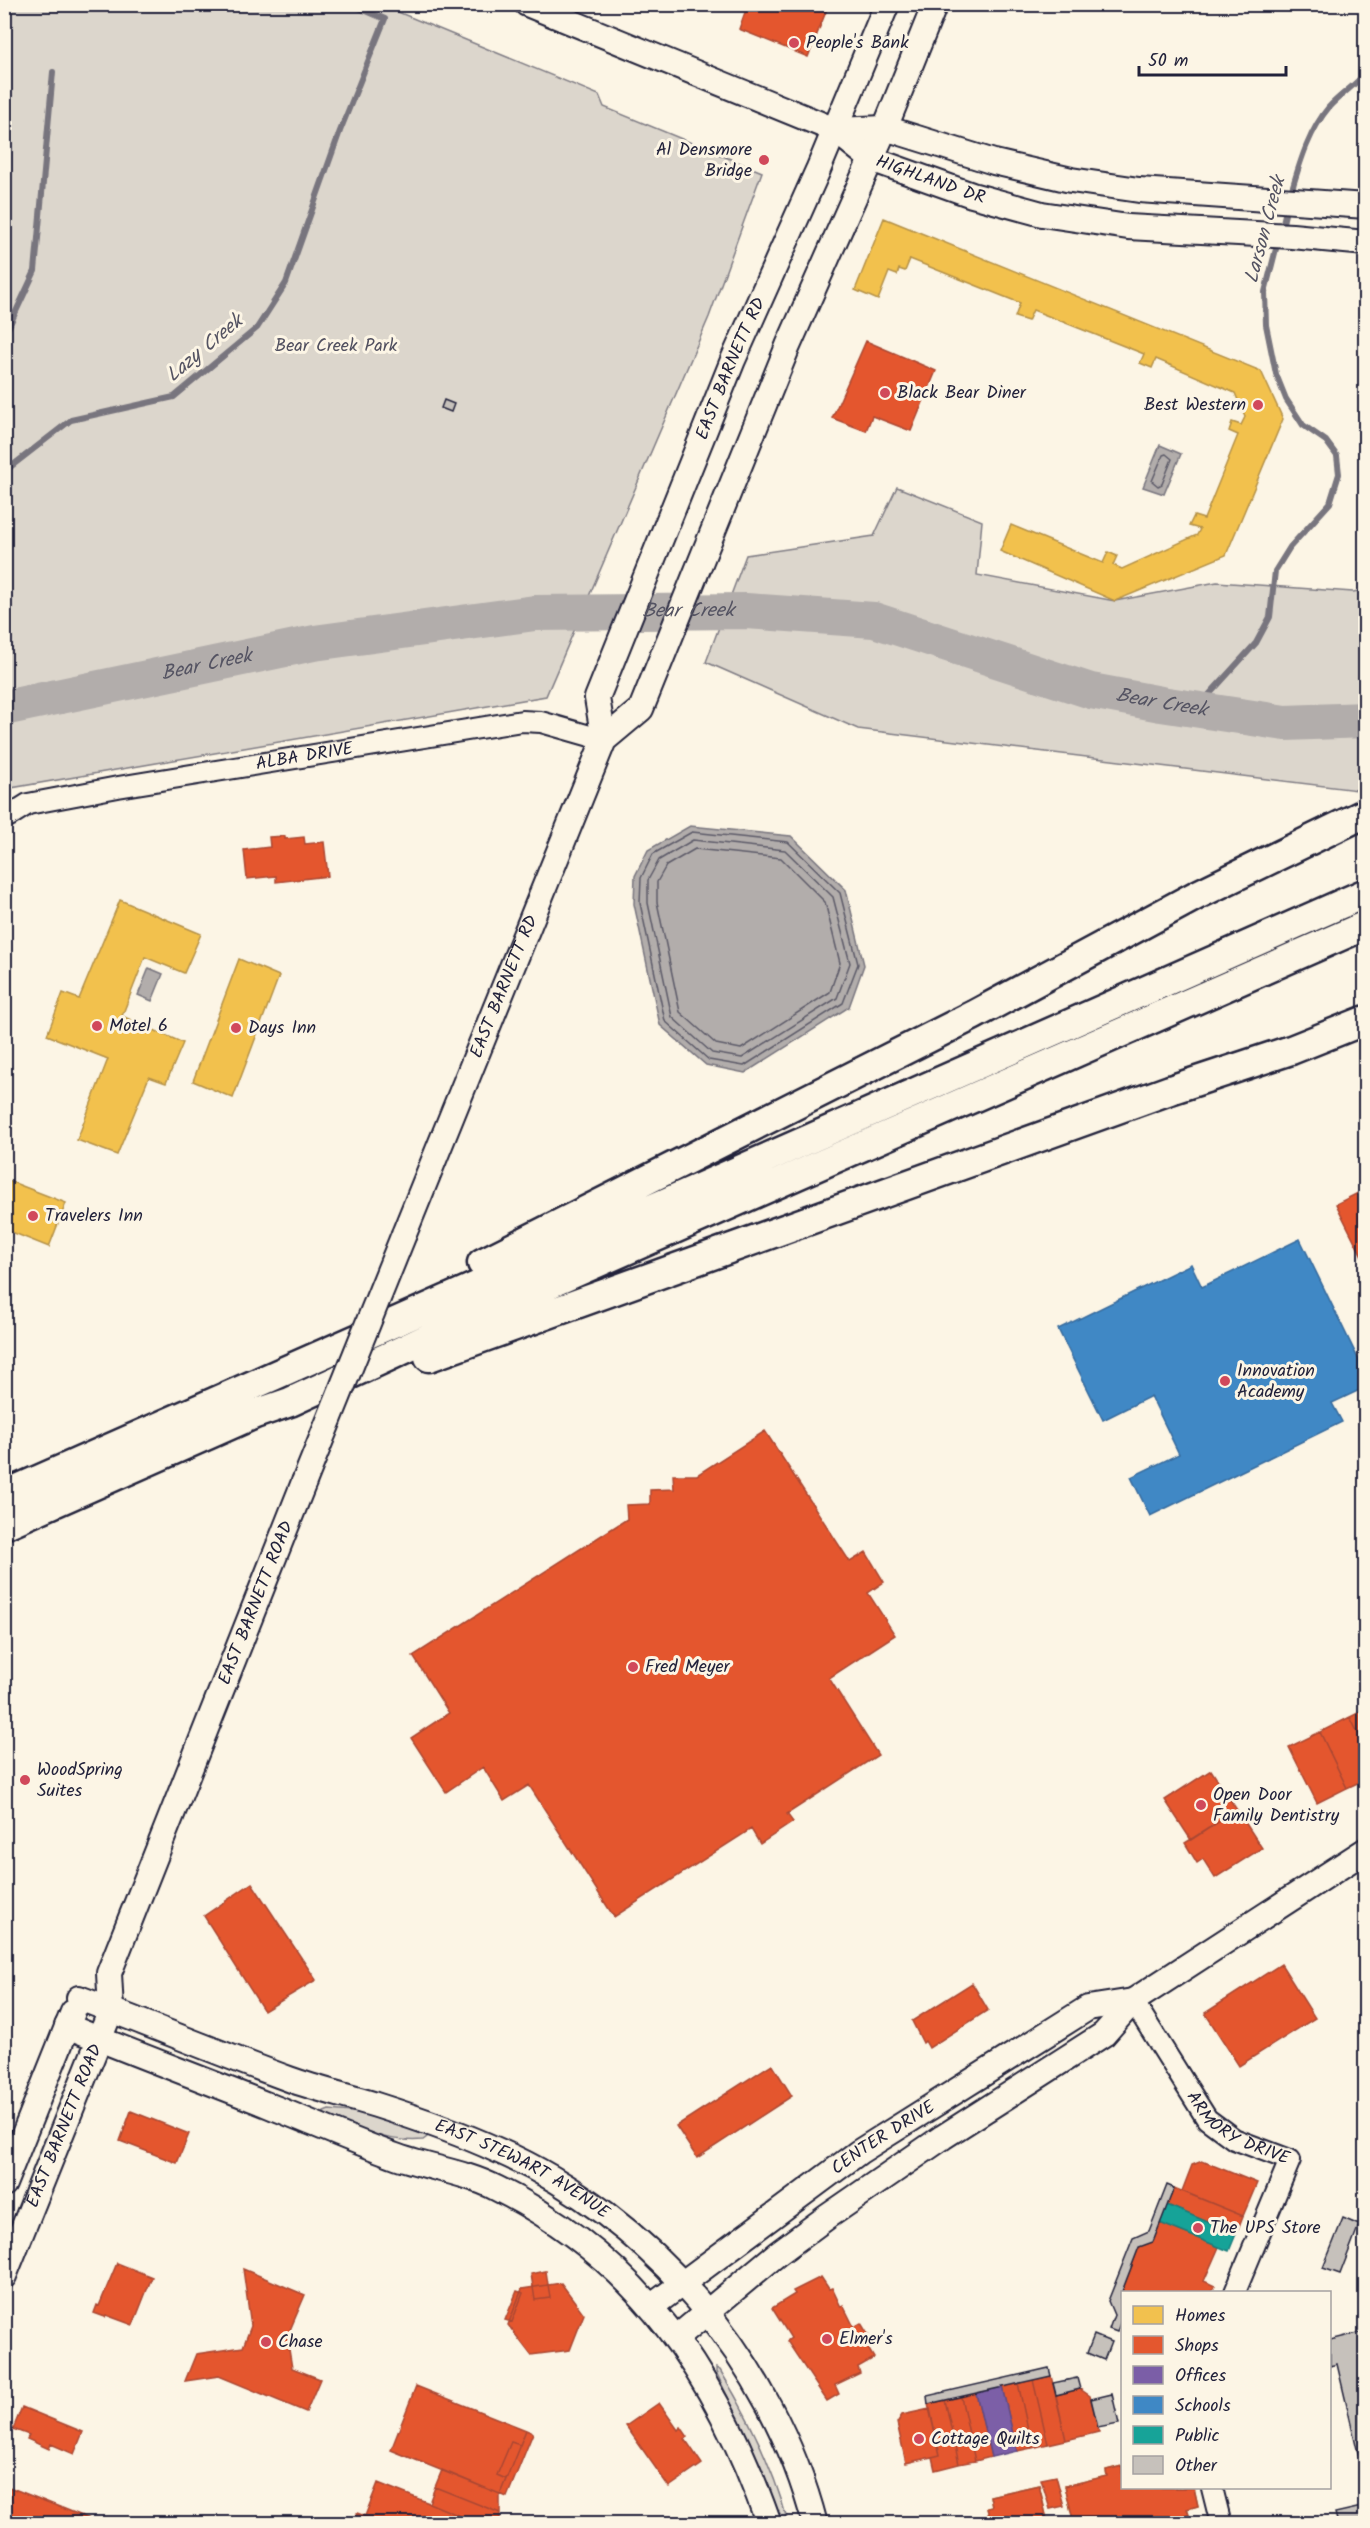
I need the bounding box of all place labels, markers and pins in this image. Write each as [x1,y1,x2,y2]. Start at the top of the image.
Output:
place label: People's Bank [806,29,909,58]
marker: People's Bank [787,36,801,50]
place label: Al Densmore Bridge [656,136,752,186]
marker: Al Densmore Bridge [757,153,771,167]
place label: Black Bear Diner [897,379,1027,408]
marker: Black Bear Diner [878,386,892,400]
place label: Best Western [1144,391,1246,420]
marker: Best Western [1251,398,1265,412]
place label: Motel 6 [109,1012,168,1041]
place label: Days Inn [248,1014,316,1043]
marker: Motel 6 [90,1019,104,1033]
marker: Days Inn [229,1021,243,1035]
place label: Travelers Inn [45,1202,143,1231]
marker: Travelers Inn [26,1209,40,1223]
place label: Innovation Academy [1237,1357,1315,1407]
marker: Innovation Academy [1218,1374,1232,1388]
place label: Fred Meyer [645,1653,731,1682]
marker: Fred Meyer [626,1660,640,1674]
place label: WoodSpring Suites [37,1756,123,1806]
marker: WoodSpring Suites [18,1773,32,1787]
place label: Open Door Family Dentistry [1213,1781,1340,1831]
marker: Open Door Family Dentistry [1194,1798,1208,1812]
place label: The UPS Store [1210,2214,1321,2243]
marker: The UPS Store [1191,2221,1205,2235]
place label: Elmer's [839,2325,893,2354]
place label: Chase [278,2328,323,2357]
marker: Elmer's [820,2332,834,2346]
marker: Chase [259,2335,273,2349]
place label: Cottage Quilts [931,2425,1040,2454]
marker: Cottage Quilts [912,2432,926,2446]

